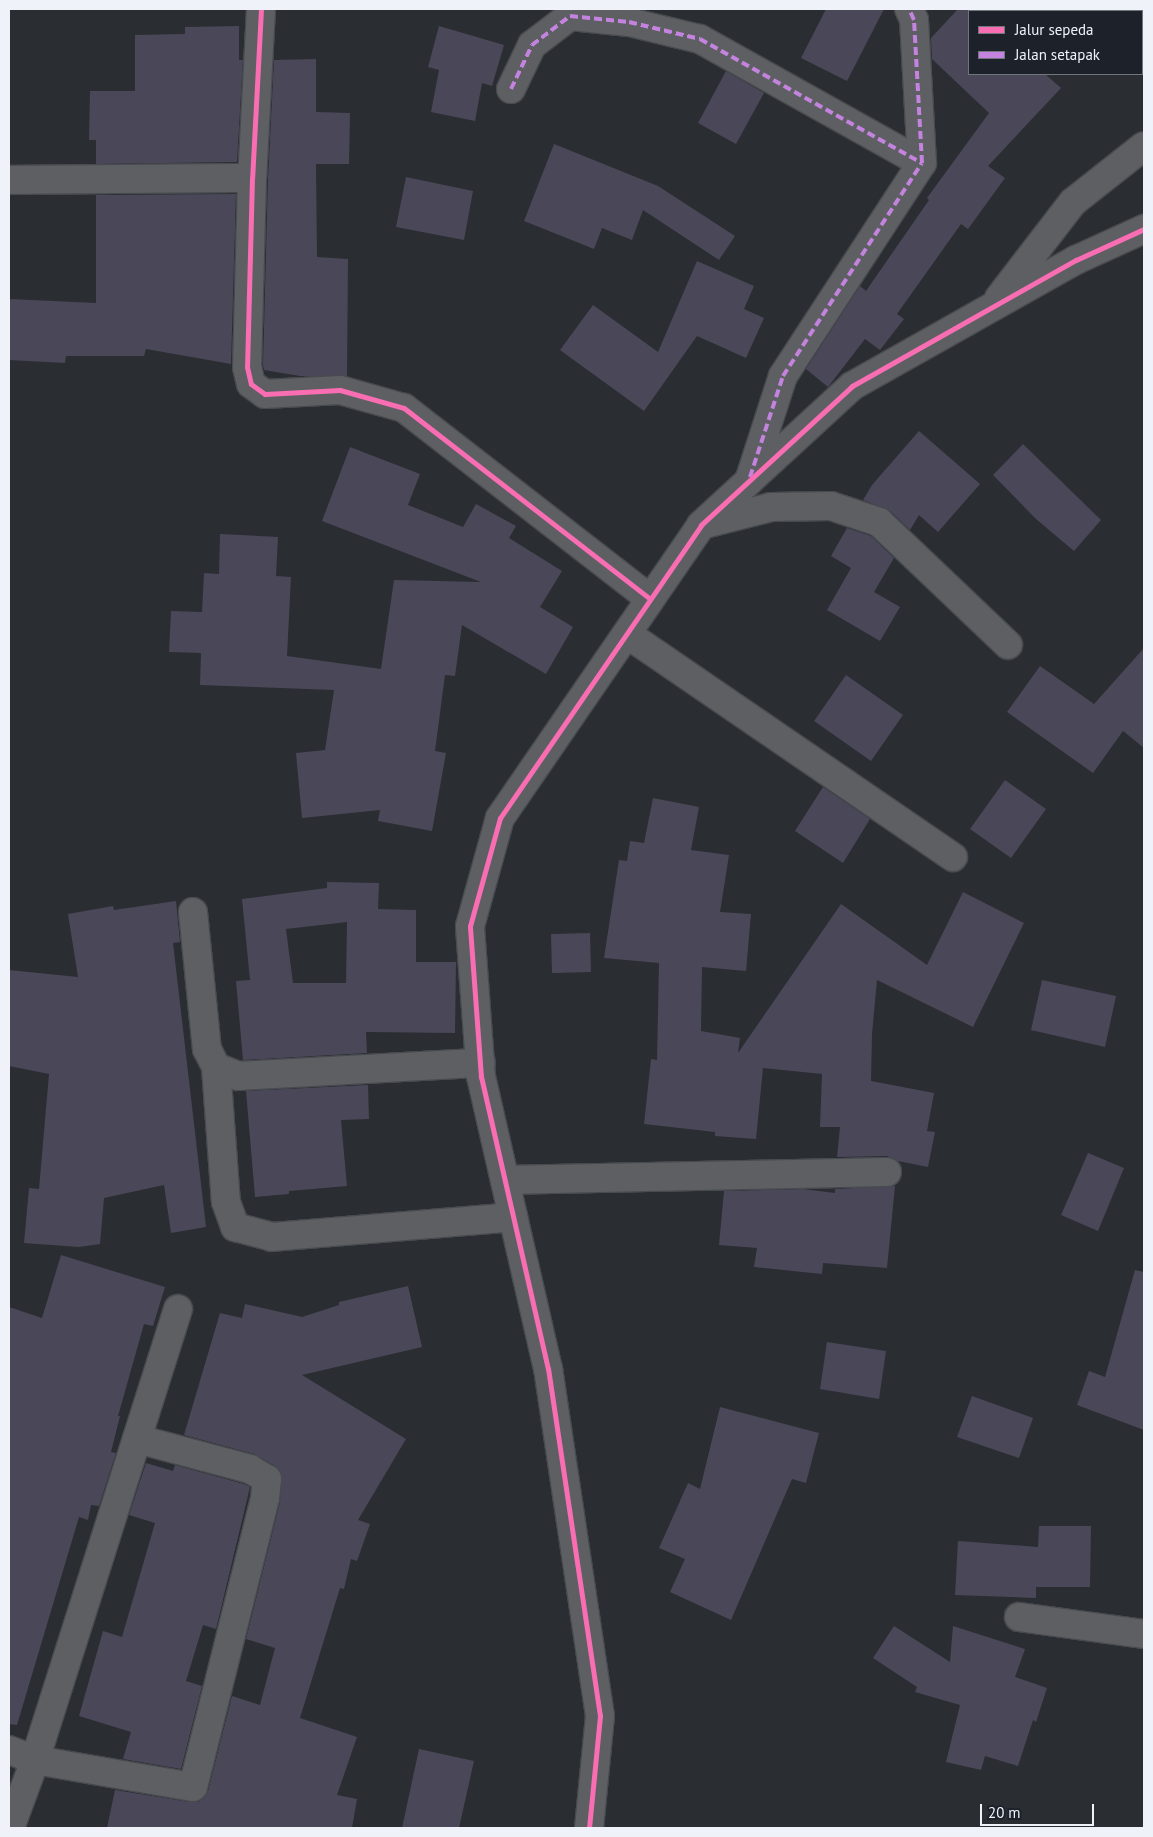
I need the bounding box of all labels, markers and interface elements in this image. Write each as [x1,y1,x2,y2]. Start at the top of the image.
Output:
legend [968,10,1143,75]
text: Jalur sepeda [1015,20,1094,39]
text: Jalan setapak [1015,45,1100,64]
scale bar [983,1794,1097,1826]
text: 20 m [988,1803,1021,1822]

